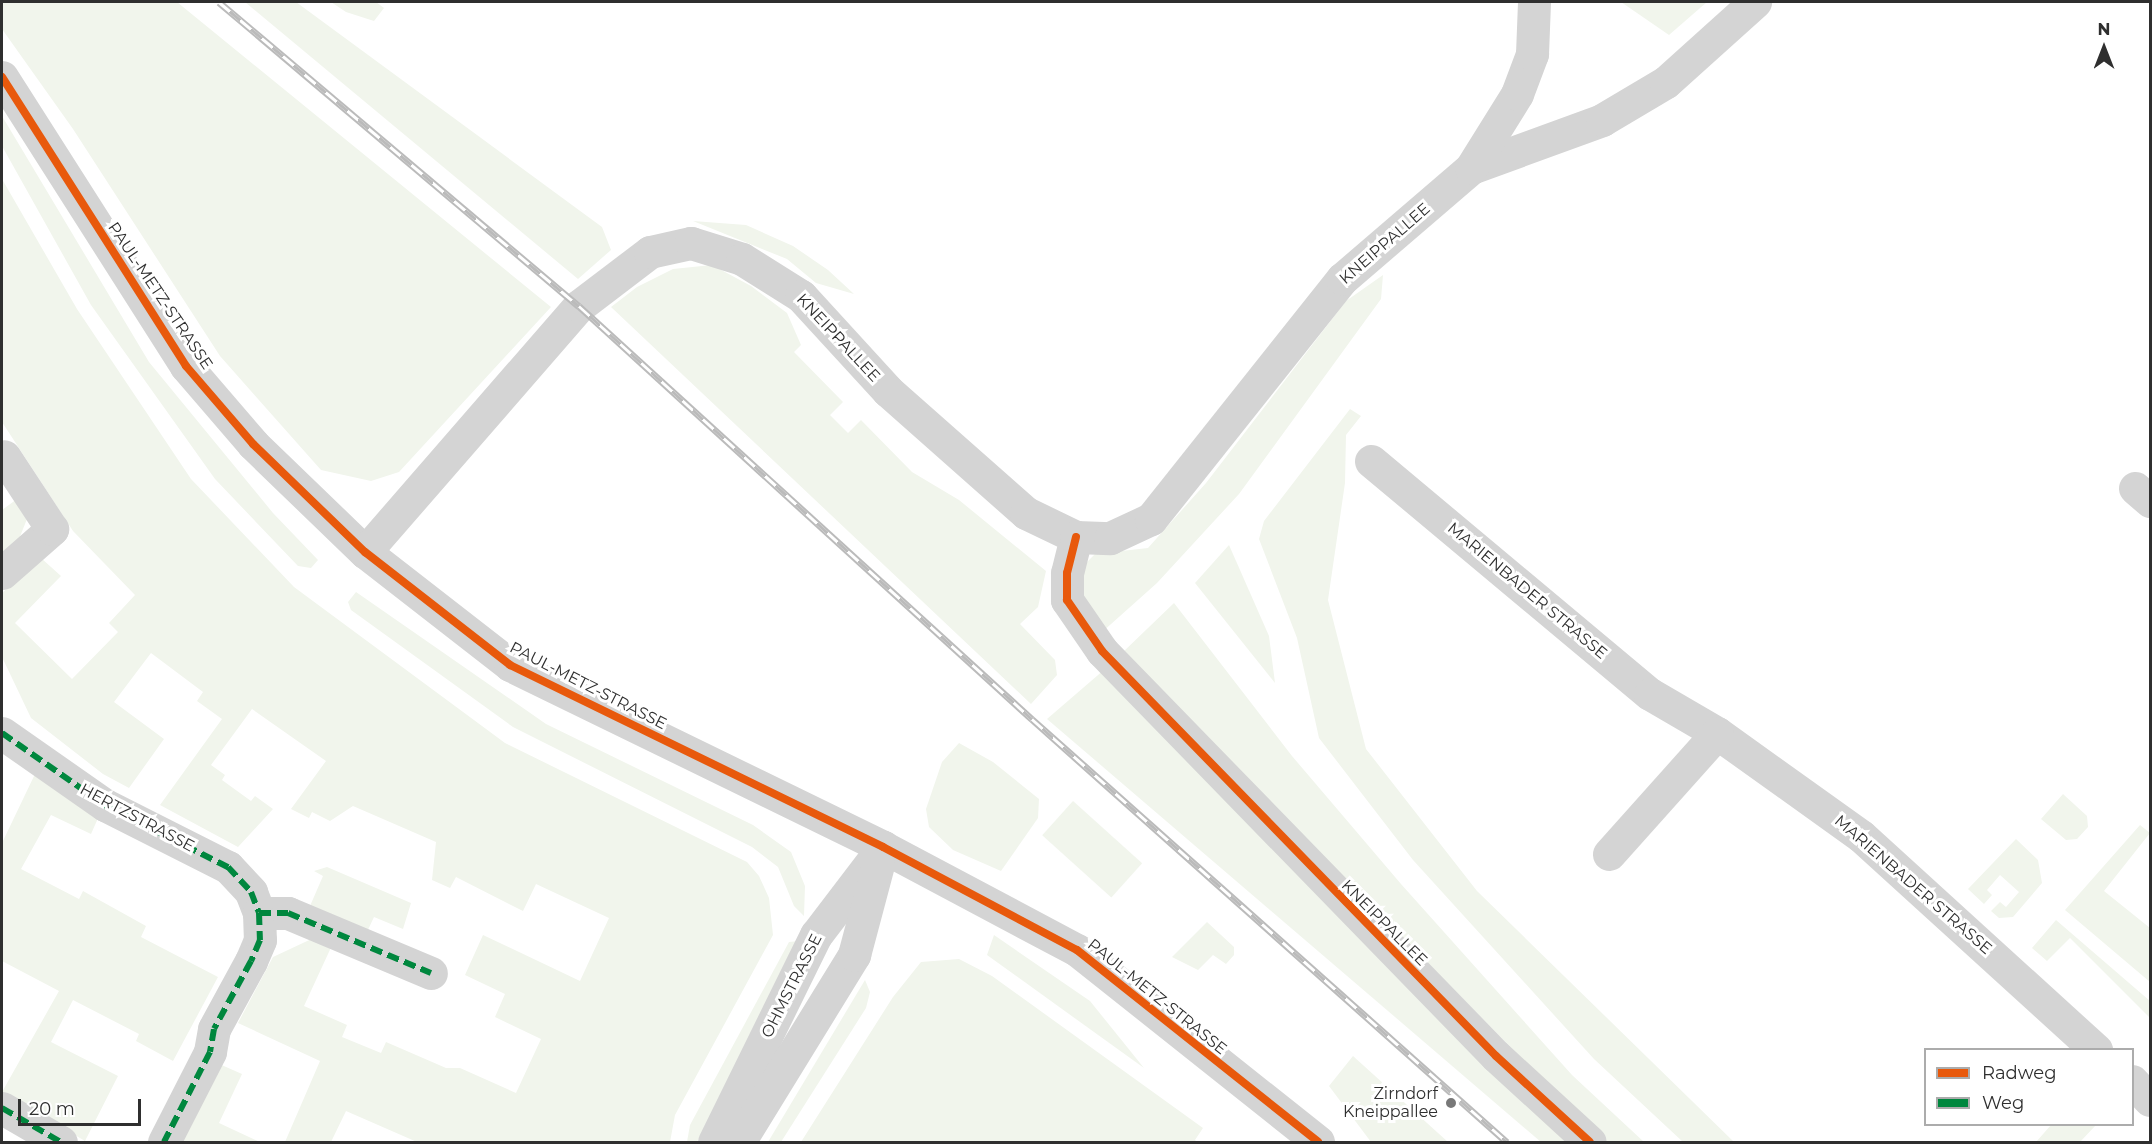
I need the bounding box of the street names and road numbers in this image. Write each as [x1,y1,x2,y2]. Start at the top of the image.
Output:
street label: KNEIPPALLEE [1336,199,1434,289]
street label: PAUL-METZ-STRASSE [104,219,216,373]
street label: KNEIPPALLEE [792,290,884,386]
street label: MARIENBADER STRASSE [1443,519,1611,663]
street label: PAUL-METZ-STRASSE [506,638,670,734]
street label: HERTZSTRASSE [76,780,198,856]
street label: MARIENBADER STRASSE [1830,811,1996,959]
street label: KNEIPPALLEE [1337,876,1431,970]
street label: OHMSTRASSE [758,931,826,1041]
street label: PAUL-METZ-STRASSE [1084,935,1230,1059]

